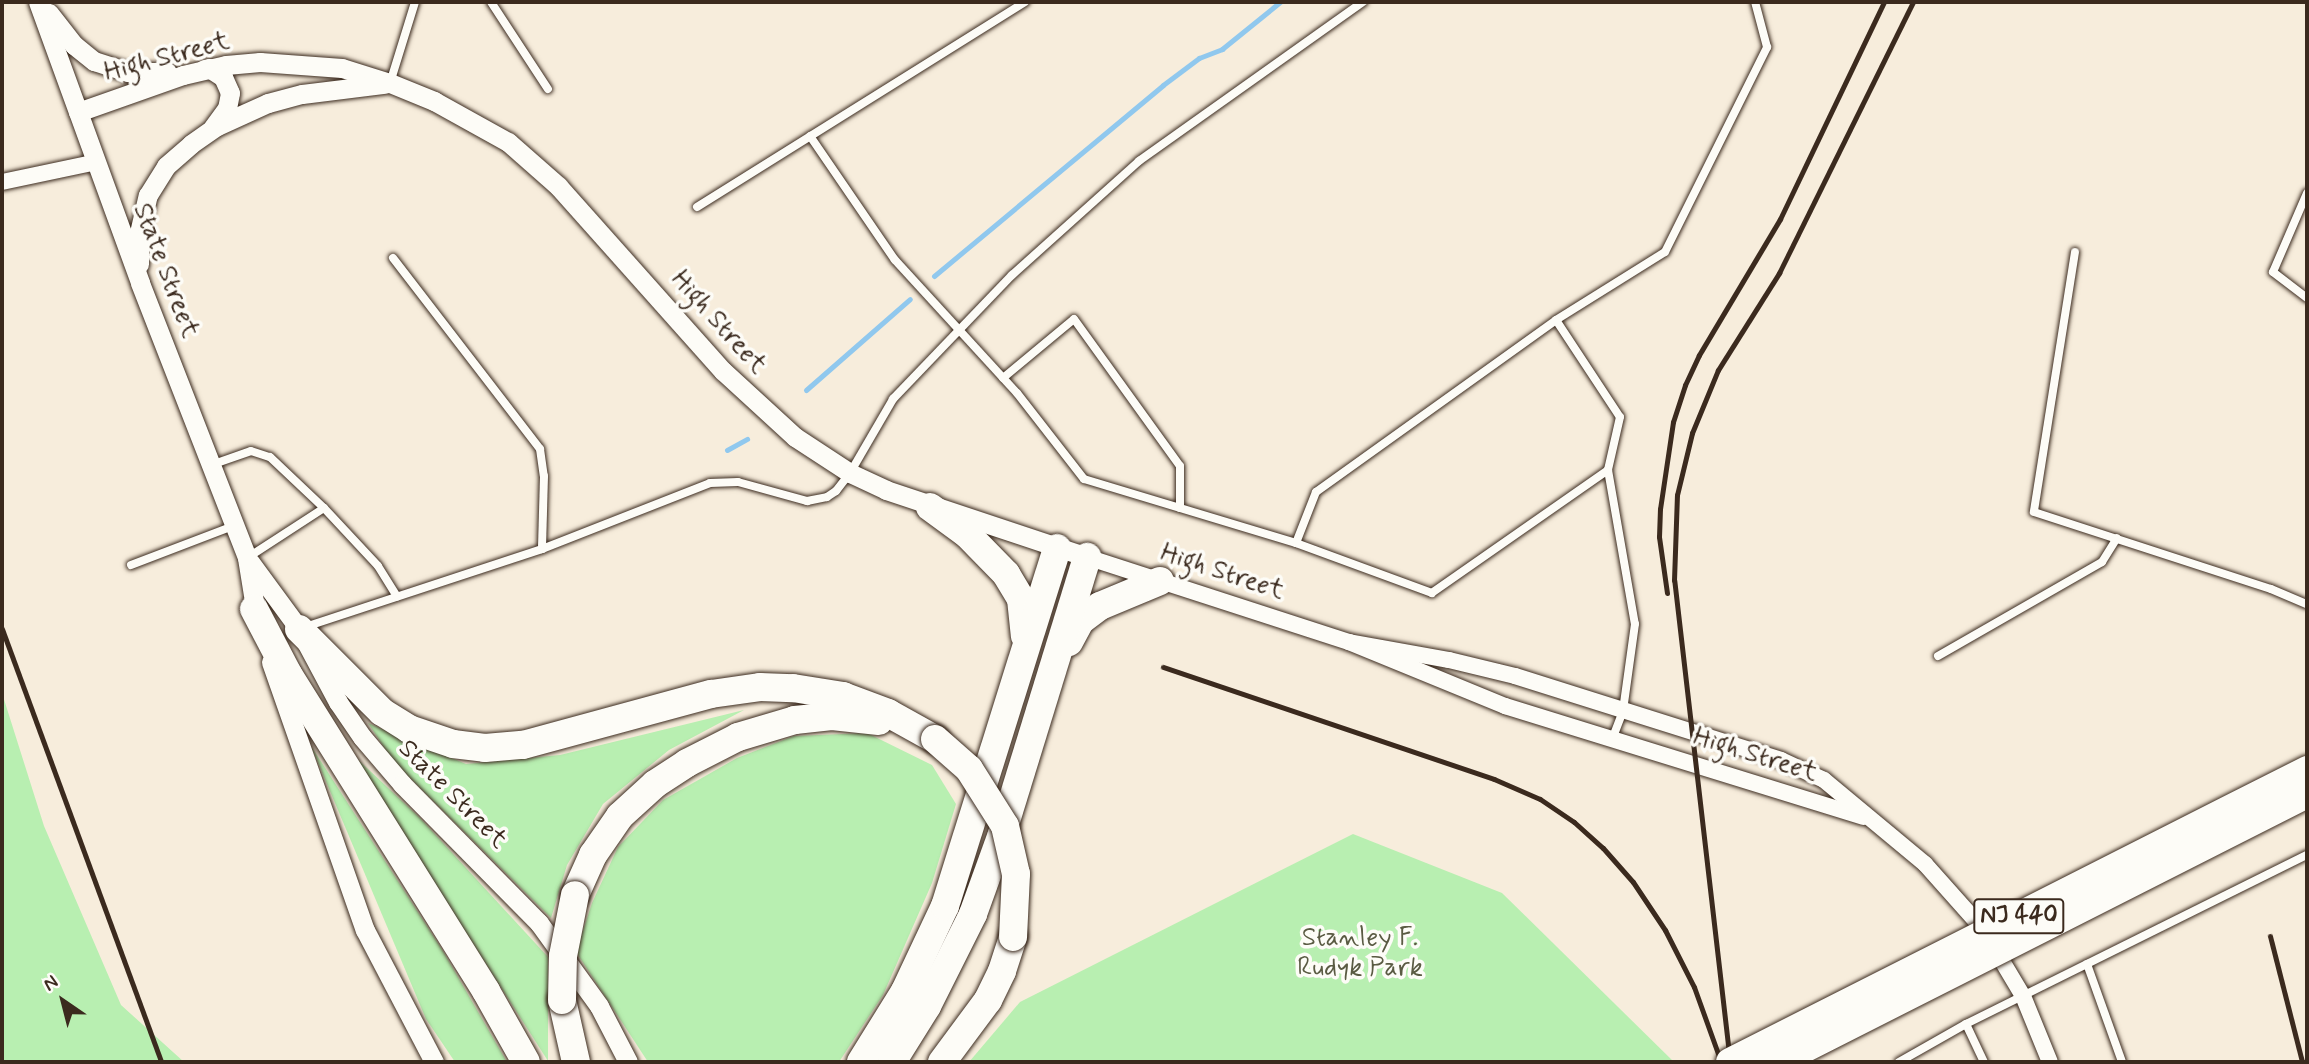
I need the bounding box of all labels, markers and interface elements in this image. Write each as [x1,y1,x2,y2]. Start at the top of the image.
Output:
street label: High Street [101,26,233,90]
street label: State Street [125,199,205,343]
street label: High Street [664,265,772,381]
street label: High Street [1156,538,1288,608]
street label: High Street [1689,722,1821,790]
street label: State Street [391,734,513,856]
road number: NJ 440 [1972,896,2066,936]
park label: Stanley F. Rudyk Park [1298,923,1422,984]
north arrow [28,966,98,1036]
text: N [38,970,63,997]

